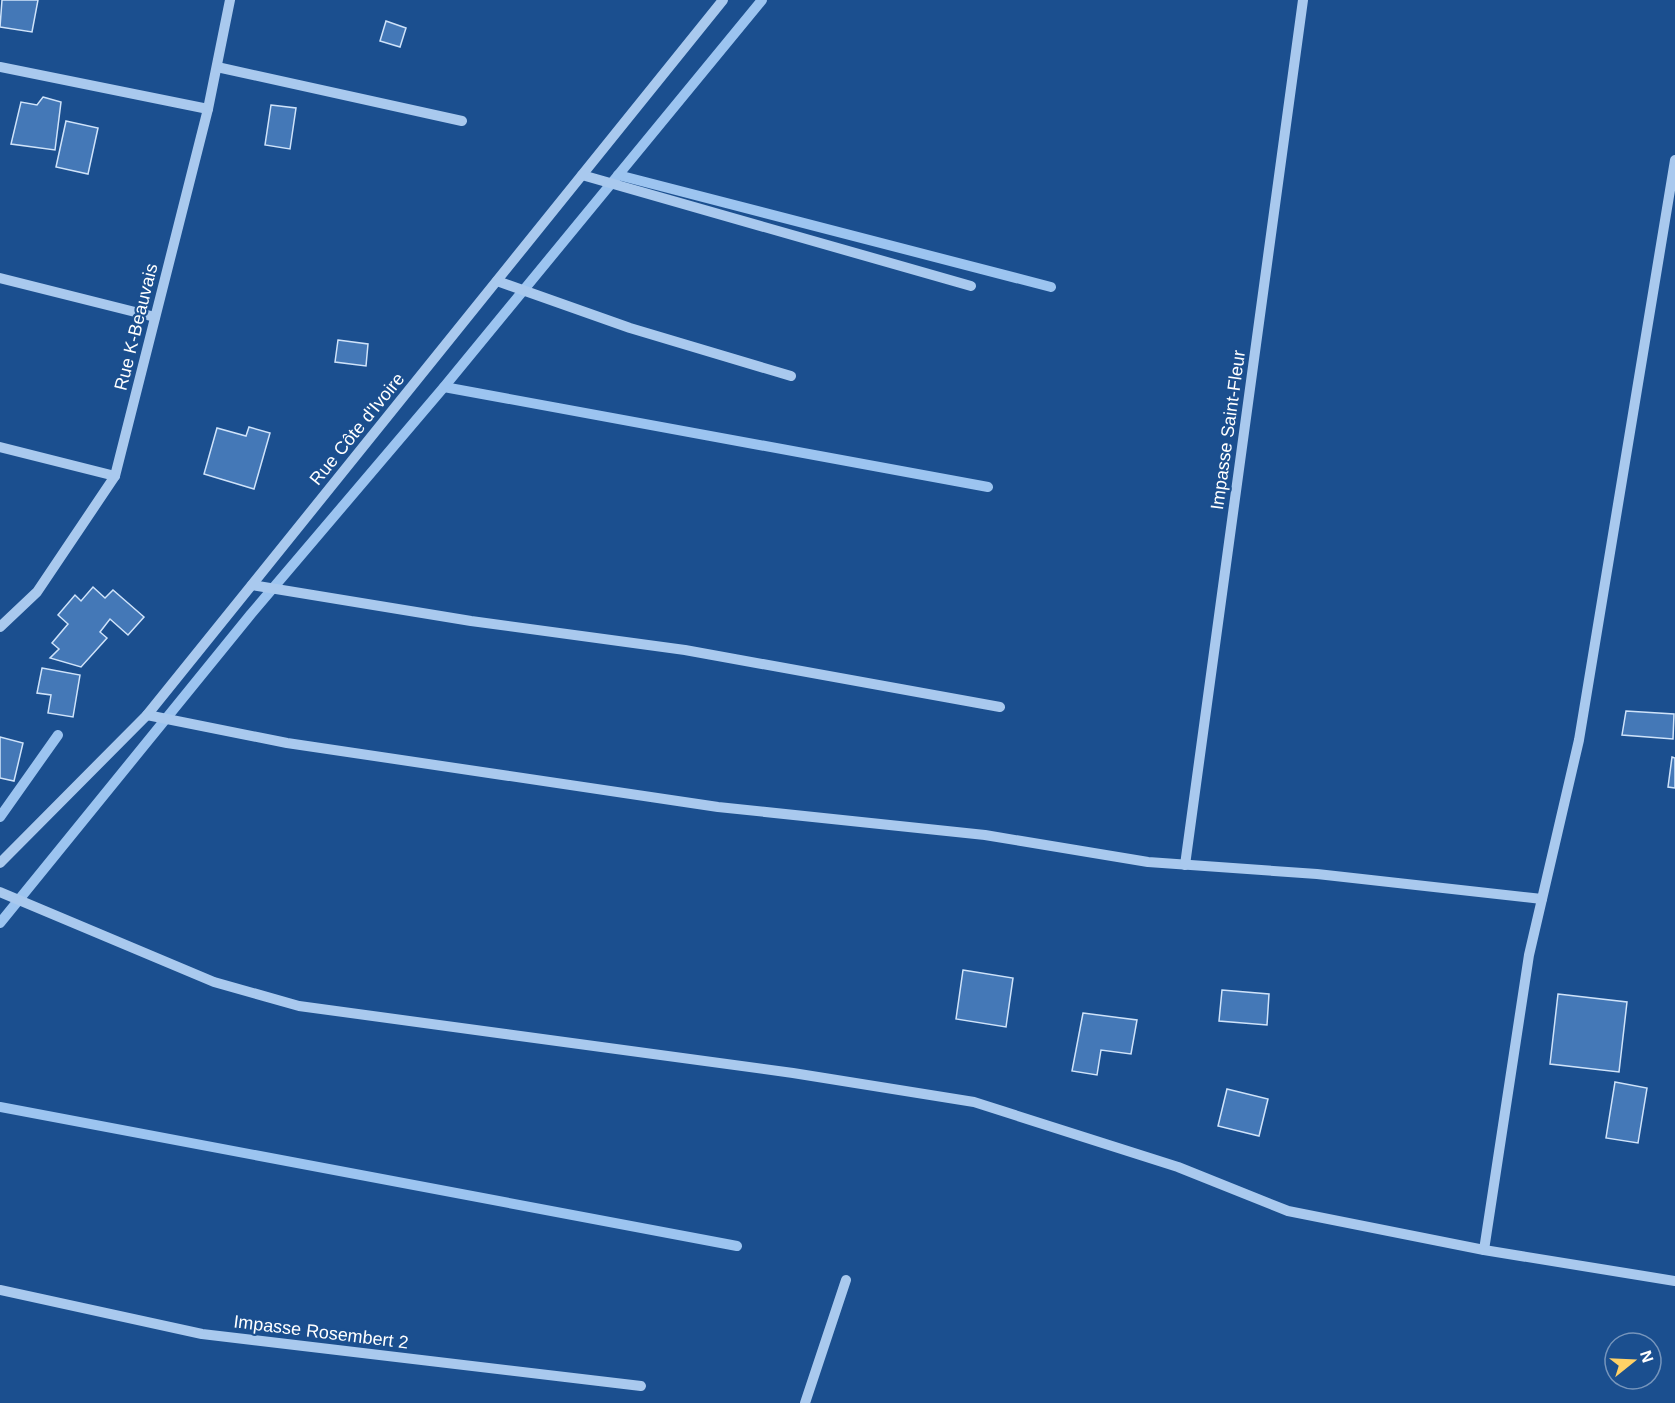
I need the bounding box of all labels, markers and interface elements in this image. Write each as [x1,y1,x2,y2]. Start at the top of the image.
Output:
street label: Rue K-Beauvais [111,261,161,393]
street label: Impasse Saint-Fleur [1207,349,1249,511]
street label: Rue Côte d'Ivoire [306,369,408,489]
street label: Impasse Rosembert 2 [232,1311,410,1353]
north arrow [1603,1331,1663,1391]
text: N [1637,1348,1657,1365]

